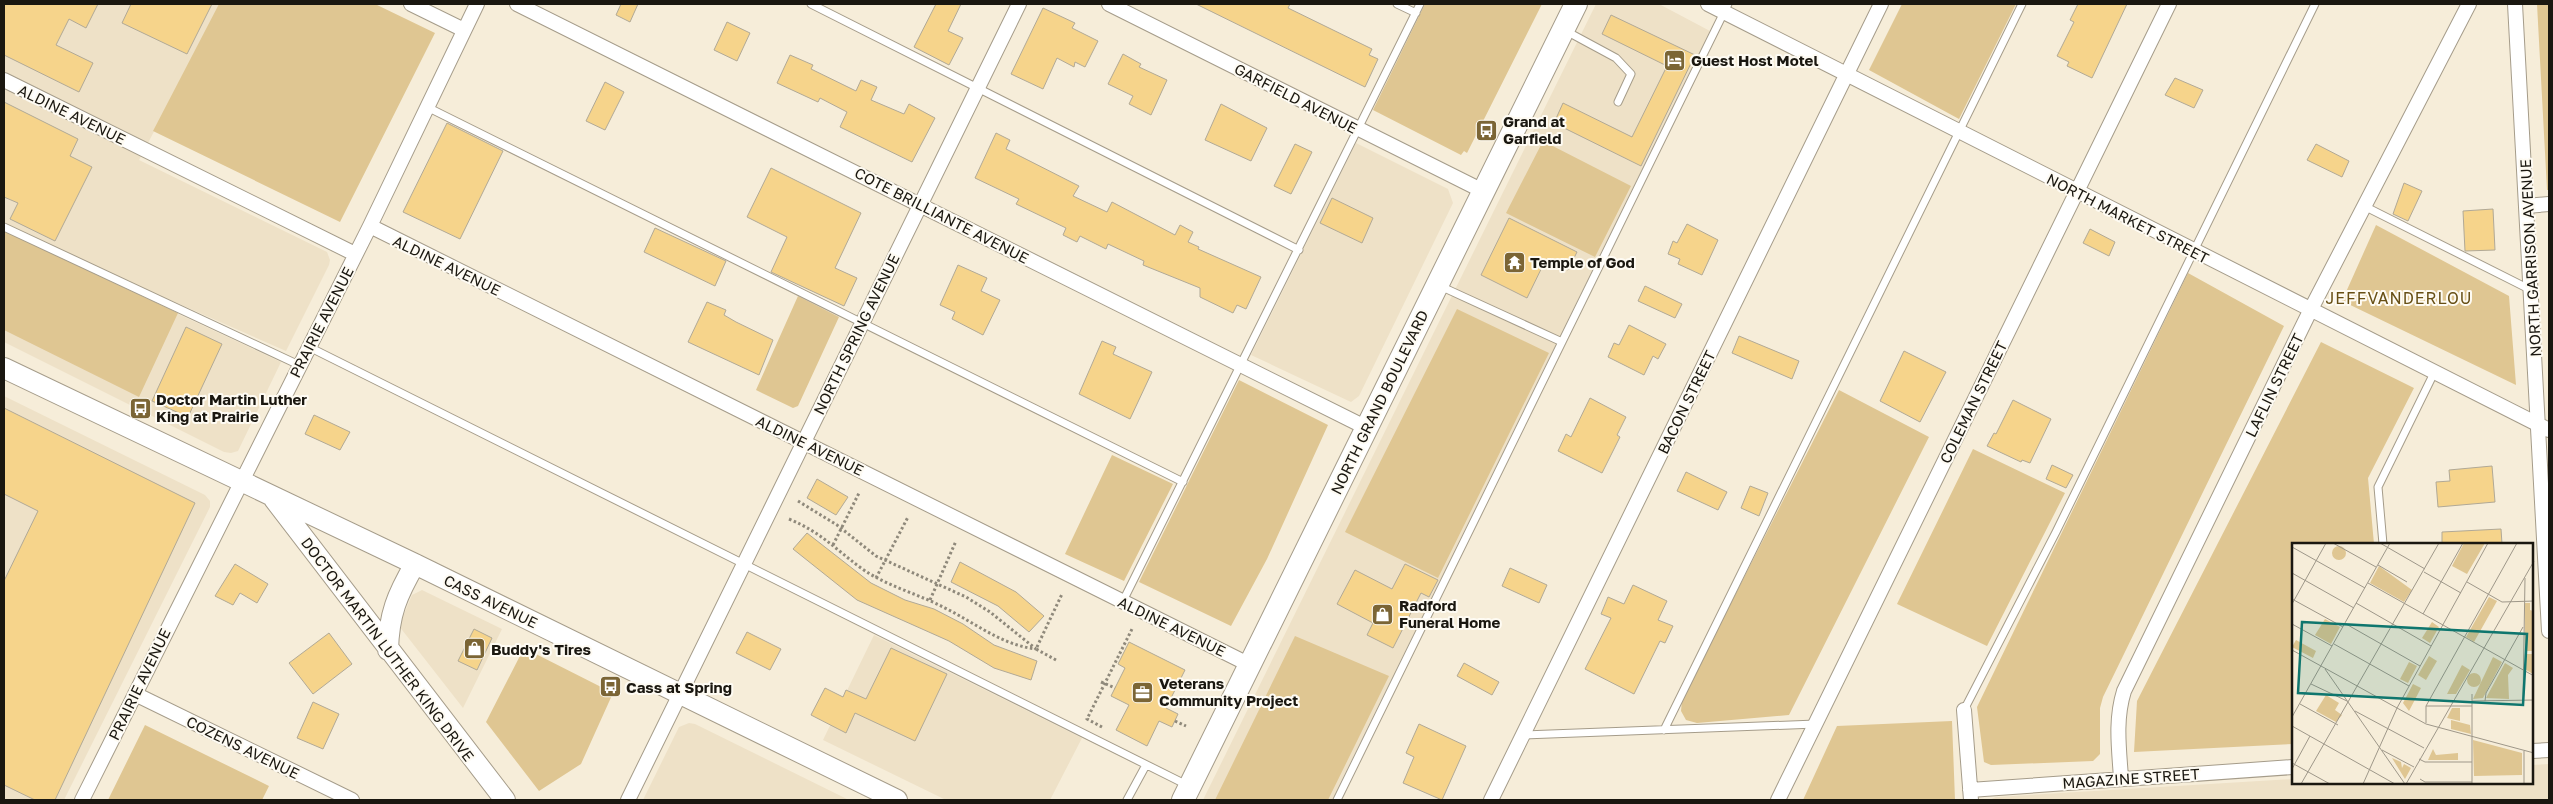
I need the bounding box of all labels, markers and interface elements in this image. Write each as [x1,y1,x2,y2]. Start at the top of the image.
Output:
hotel icon: Guest Host Motel [1663,48,1687,72]
place label: Guest Host Motel [1691,51,1819,69]
street label: GARFIELD AVENUE [1232,59,1360,137]
street label: ALDINE AVENUE [15,80,129,148]
place label: Grand at Garfield [1503,112,1565,147]
bus stop icon: Grand at Garfield [1475,118,1499,142]
street label: NORTH GARRISON AVENUE [2516,159,2544,357]
street label: COTE BRILLIANTE AVENUE [852,163,1032,267]
street label: NORTH MARKET STREET [2044,169,2212,267]
street label: ALDINE AVENUE [390,231,504,299]
temple icon: Temple of God [1502,250,1526,274]
street label: NORTH SPRING AVENUE [809,251,903,417]
place label: Temple of God [1530,253,1635,271]
street label: PRAIRIE AVENUE [285,264,357,380]
district label: JEFFVANDERLOU [2325,288,2473,308]
street label: NORTH GRAND BOULEVARD [1326,307,1432,497]
street label: LAFLIN STREET [2241,330,2307,440]
street label: COLEMAN STREET [1936,338,2010,466]
street label: BACON STREET [1653,347,1719,457]
place label: Doctor Martin Luther King at Prairie [156,390,307,425]
bus stop icon: Doctor Martin Luther King at Prairie [128,396,152,420]
street label: ALDINE AVENUE [753,411,867,479]
street label: DOCTOR MARTIN LUTHER KING DRIVE [298,533,478,765]
inset map [2292,543,2533,784]
street label: CASS AVENUE [441,571,541,631]
street label: ALDINE AVENUE [1115,592,1229,660]
place label: Radford Funeral Home [1399,596,1500,631]
shop icon: Radford Funeral Home [1371,602,1395,626]
street label: PRAIRIE AVENUE [104,625,174,743]
shop icon: Buddy's Tires [463,637,487,661]
place label: Buddy's Tires [491,640,591,658]
place label: Veterans Community Project [1159,674,1298,709]
bus stop icon: Cass at Spring [598,675,622,699]
place label: Cass at Spring [626,678,732,696]
office icon: Veterans Community Project [1131,680,1155,704]
street label: COZENS AVENUE [184,712,302,782]
street label: MAGAZINE STREET [2062,764,2200,792]

